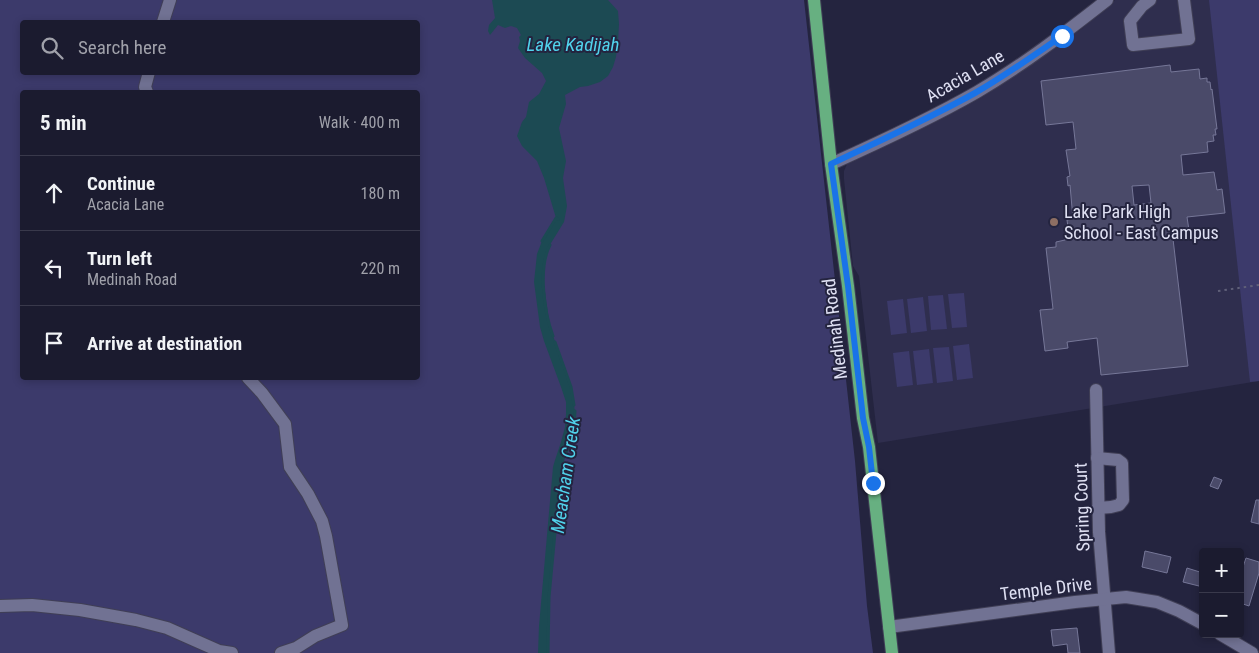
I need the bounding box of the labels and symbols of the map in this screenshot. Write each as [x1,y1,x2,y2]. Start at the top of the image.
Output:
route start [1051,25,1074,48]
water label: Lake Kadijah [527,33,619,56]
street label: Acacia Lane [922,45,1008,106]
place label: Lake Park High School - East Campus [1064,201,1219,243]
marker: Lake Park High School - East Campus [1048,216,1060,228]
street label: Medinah Road [818,277,851,381]
water label: Meacham Creek [546,415,585,535]
street label: Spring Court [1069,462,1094,552]
route end [862,472,885,495]
street label: Temple Drive [999,572,1093,605]

